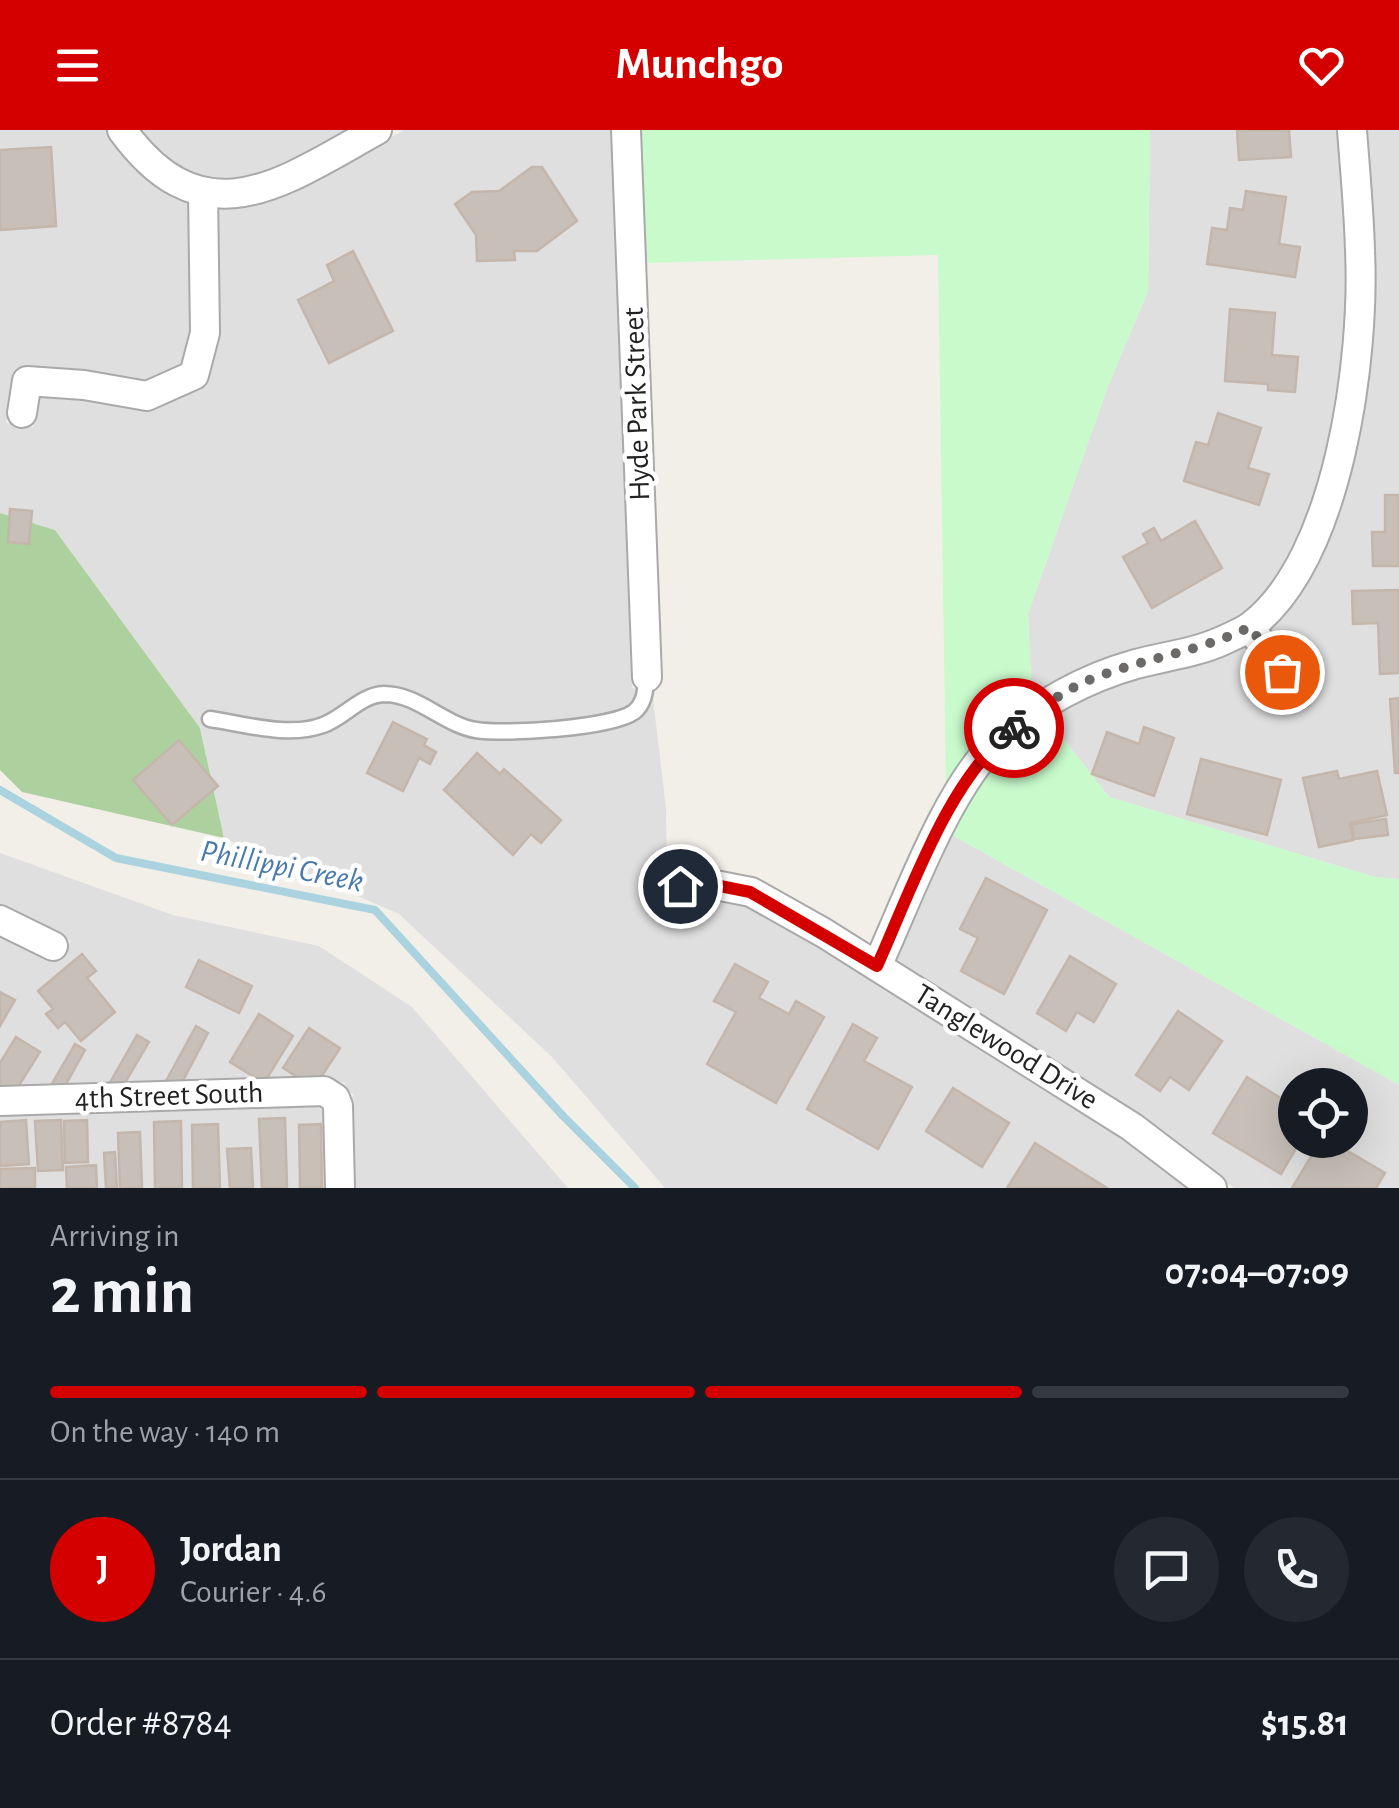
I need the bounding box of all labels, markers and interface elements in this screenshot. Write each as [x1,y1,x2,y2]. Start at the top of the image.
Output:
icon: menu [50,38,105,93]
icon: heart [1294,38,1349,93]
text: Munchgo [616,42,783,87]
street label: Hyde Park Street [619,306,655,501]
pin [1240,630,1325,715]
icon: bag [1255,645,1310,700]
courier [964,678,1064,778]
icon: bike [987,701,1042,756]
water label: Phillippi Creek [198,835,366,898]
pin [638,844,723,929]
icon: home [653,859,708,914]
street label: Tanglewood Drive [909,979,1103,1115]
map controls [1278,1068,1368,1158]
button: locate [1278,1068,1368,1158]
street label: 4th Street South [74,1078,264,1114]
text: Arriving in [50,1220,179,1252]
text: 07:04–07:09 [1165,1254,1349,1292]
text: 2 min [50,1260,194,1325]
text: On the way · 140 m [50,1416,280,1448]
button: chat [1114,1517,1219,1622]
button: phone [1244,1517,1349,1622]
text: Jordan [180,1531,282,1569]
text: J [96,1550,109,1588]
text: Courier · 4.6 [180,1576,327,1608]
text: Order #8784 [50,1705,232,1743]
text: $15.81 [1261,1705,1349,1743]

